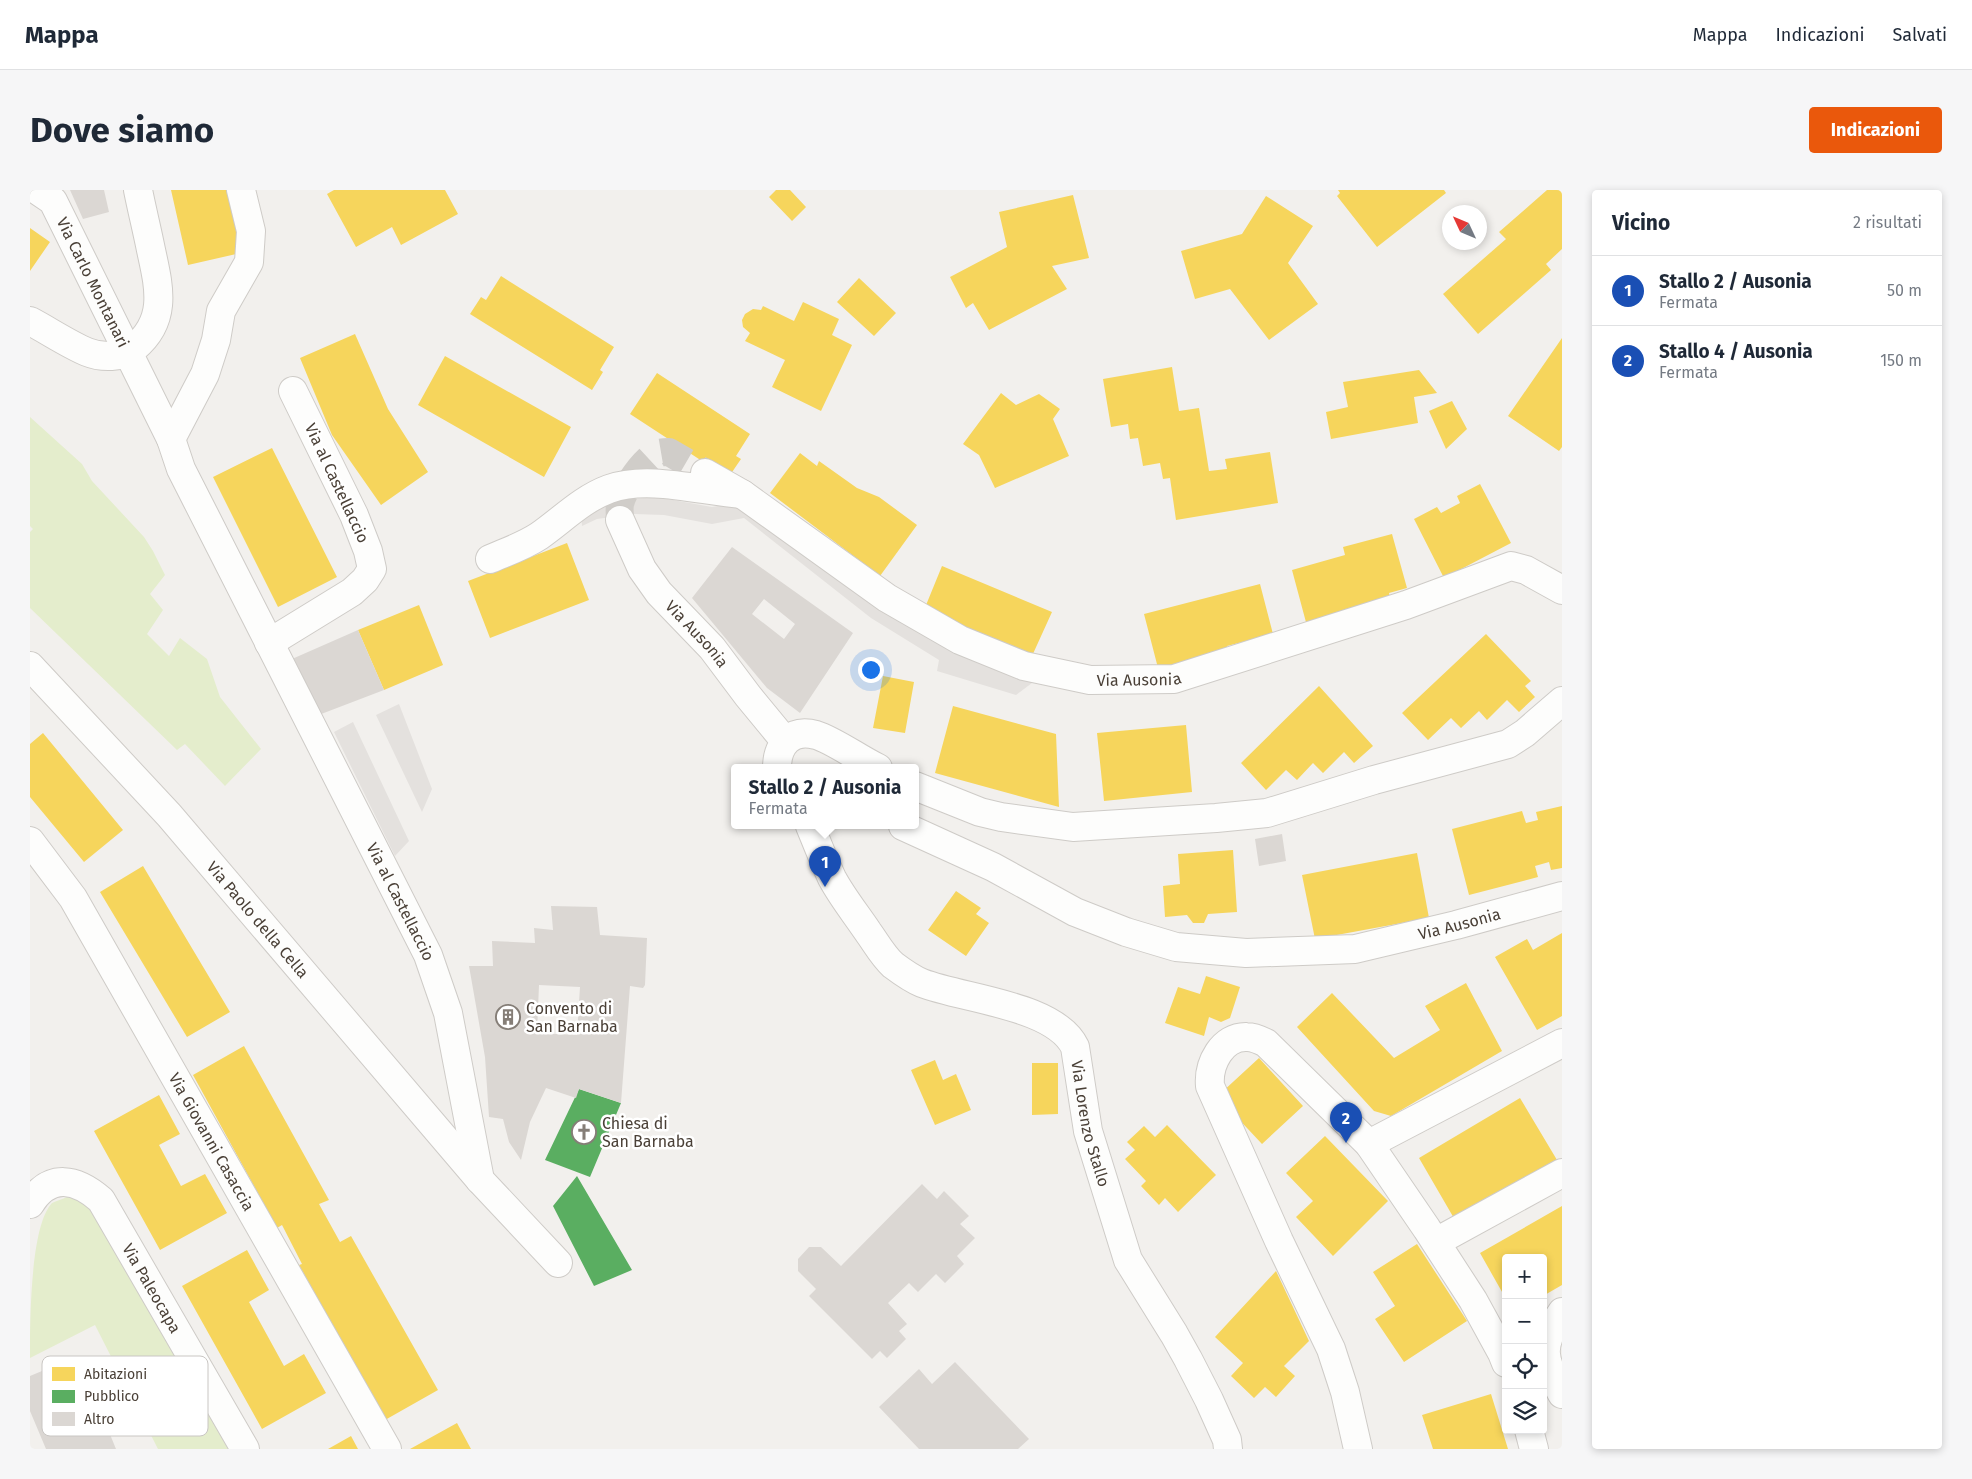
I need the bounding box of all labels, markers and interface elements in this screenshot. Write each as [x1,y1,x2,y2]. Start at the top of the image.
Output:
text: Mappa [25,21,99,49]
text: Mappa [1693,24,1748,46]
text: Indicazioni [1776,24,1865,46]
text: Salvati [1893,24,1947,46]
button: Indicazioni [1809,107,1942,153]
text: Dove siamo [30,109,214,151]
north arrow [1442,205,1487,250]
text: Vicino [1612,210,1670,236]
text: 2 risultati [1853,213,1922,232]
street label: Via Carlo Montanari [53,214,133,350]
text: Stallo 2 / Ausonia [1659,270,1812,293]
text: 1 [1624,281,1632,300]
text: 50 m [1887,281,1922,300]
text: Fermata [1659,293,1718,312]
text: Stallo 4 / Ausonia [1659,340,1813,363]
text: 2 [1624,351,1632,370]
text: 150 m [1880,351,1922,370]
text: Fermata [1659,363,1718,382]
street label: Via al Castellaccio [301,420,373,546]
street label: Via Ausonia [662,596,733,671]
your location [858,657,884,683]
street label: Via Ausonia [1097,668,1184,689]
popup [731,764,919,829]
text: Stallo 2 / Ausonia [749,776,901,799]
text: Fermata [749,799,808,818]
street label: Via al Castellaccio [363,839,439,963]
pin: 1 [809,846,841,887]
street label: Via Paolo della Cella [203,857,313,982]
street label: Via Ausonia [1416,904,1503,943]
place label: Convento di San Barnaba [526,999,618,1036]
building icon: Convento di San Barnaba [495,1004,521,1030]
street label: Via Lorenzo Stallo [1068,1059,1114,1189]
street label: Via Giovanni Casaccia [165,1069,259,1214]
pin: 2 [1330,1102,1362,1143]
place label: Chiesa di San Barnaba [602,1114,694,1151]
church icon: Chiesa di San Barnaba [571,1119,597,1145]
street label: Via Paleocapa [119,1240,185,1336]
map controls [1502,1254,1547,1434]
button: + [1502,1254,1547,1299]
button: − [1502,1299,1547,1344]
button: locate [1502,1344,1547,1389]
legend [42,1356,208,1436]
text: Abitazioni [84,1366,147,1383]
text: Pubblico [84,1388,139,1405]
button: layers [1502,1389,1547,1434]
text: Altro [84,1411,114,1428]

